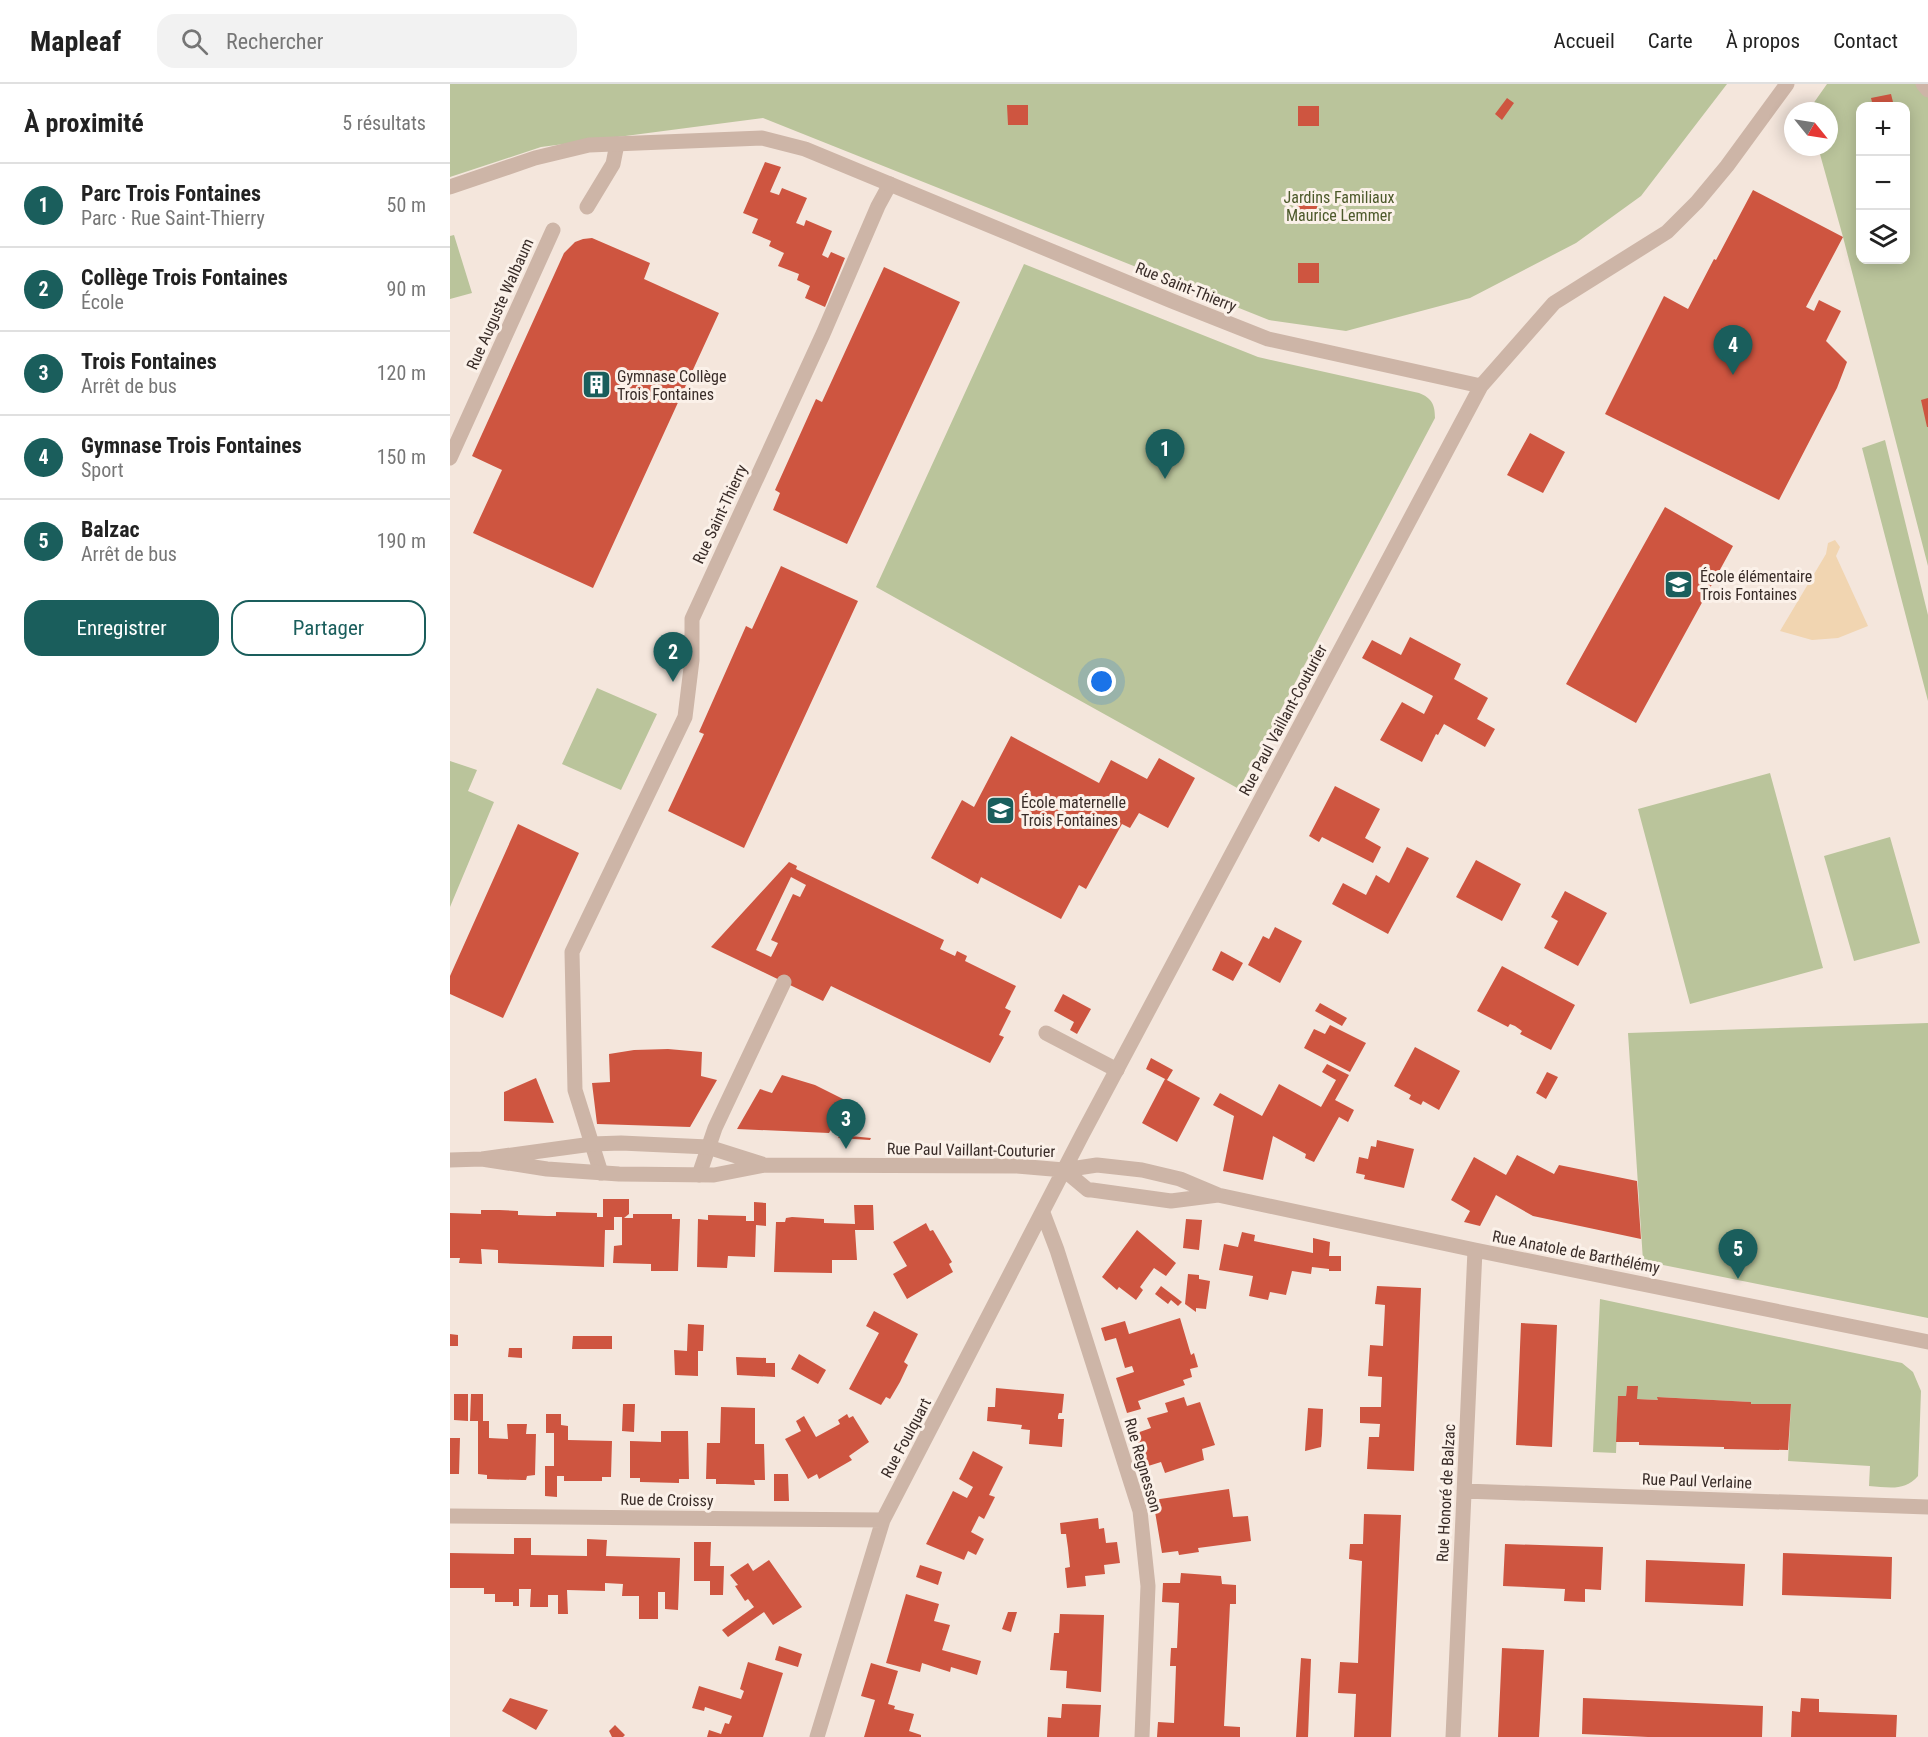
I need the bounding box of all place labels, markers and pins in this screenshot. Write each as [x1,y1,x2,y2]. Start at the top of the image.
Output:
pin: 4 [1714,326,1752,375]
place label: Gymnase Collège Trois Fontaines [617,367,726,404]
building icon: Gymnase Collège Trois Fontaines [580,369,612,401]
pin: 1 [1146,430,1184,479]
place label: École élémentaire Trois Fontaines [1700,567,1812,604]
school or university icon: École élémentaire Trois Fontaines [1663,569,1695,601]
pin: 2 [654,632,692,682]
place label: École maternelle Trois Fontaines [1021,793,1126,830]
school or university icon: École maternelle Trois Fontaines [984,795,1016,827]
pin: 3 [826,1100,866,1149]
pin: 5 [1718,1230,1758,1279]

